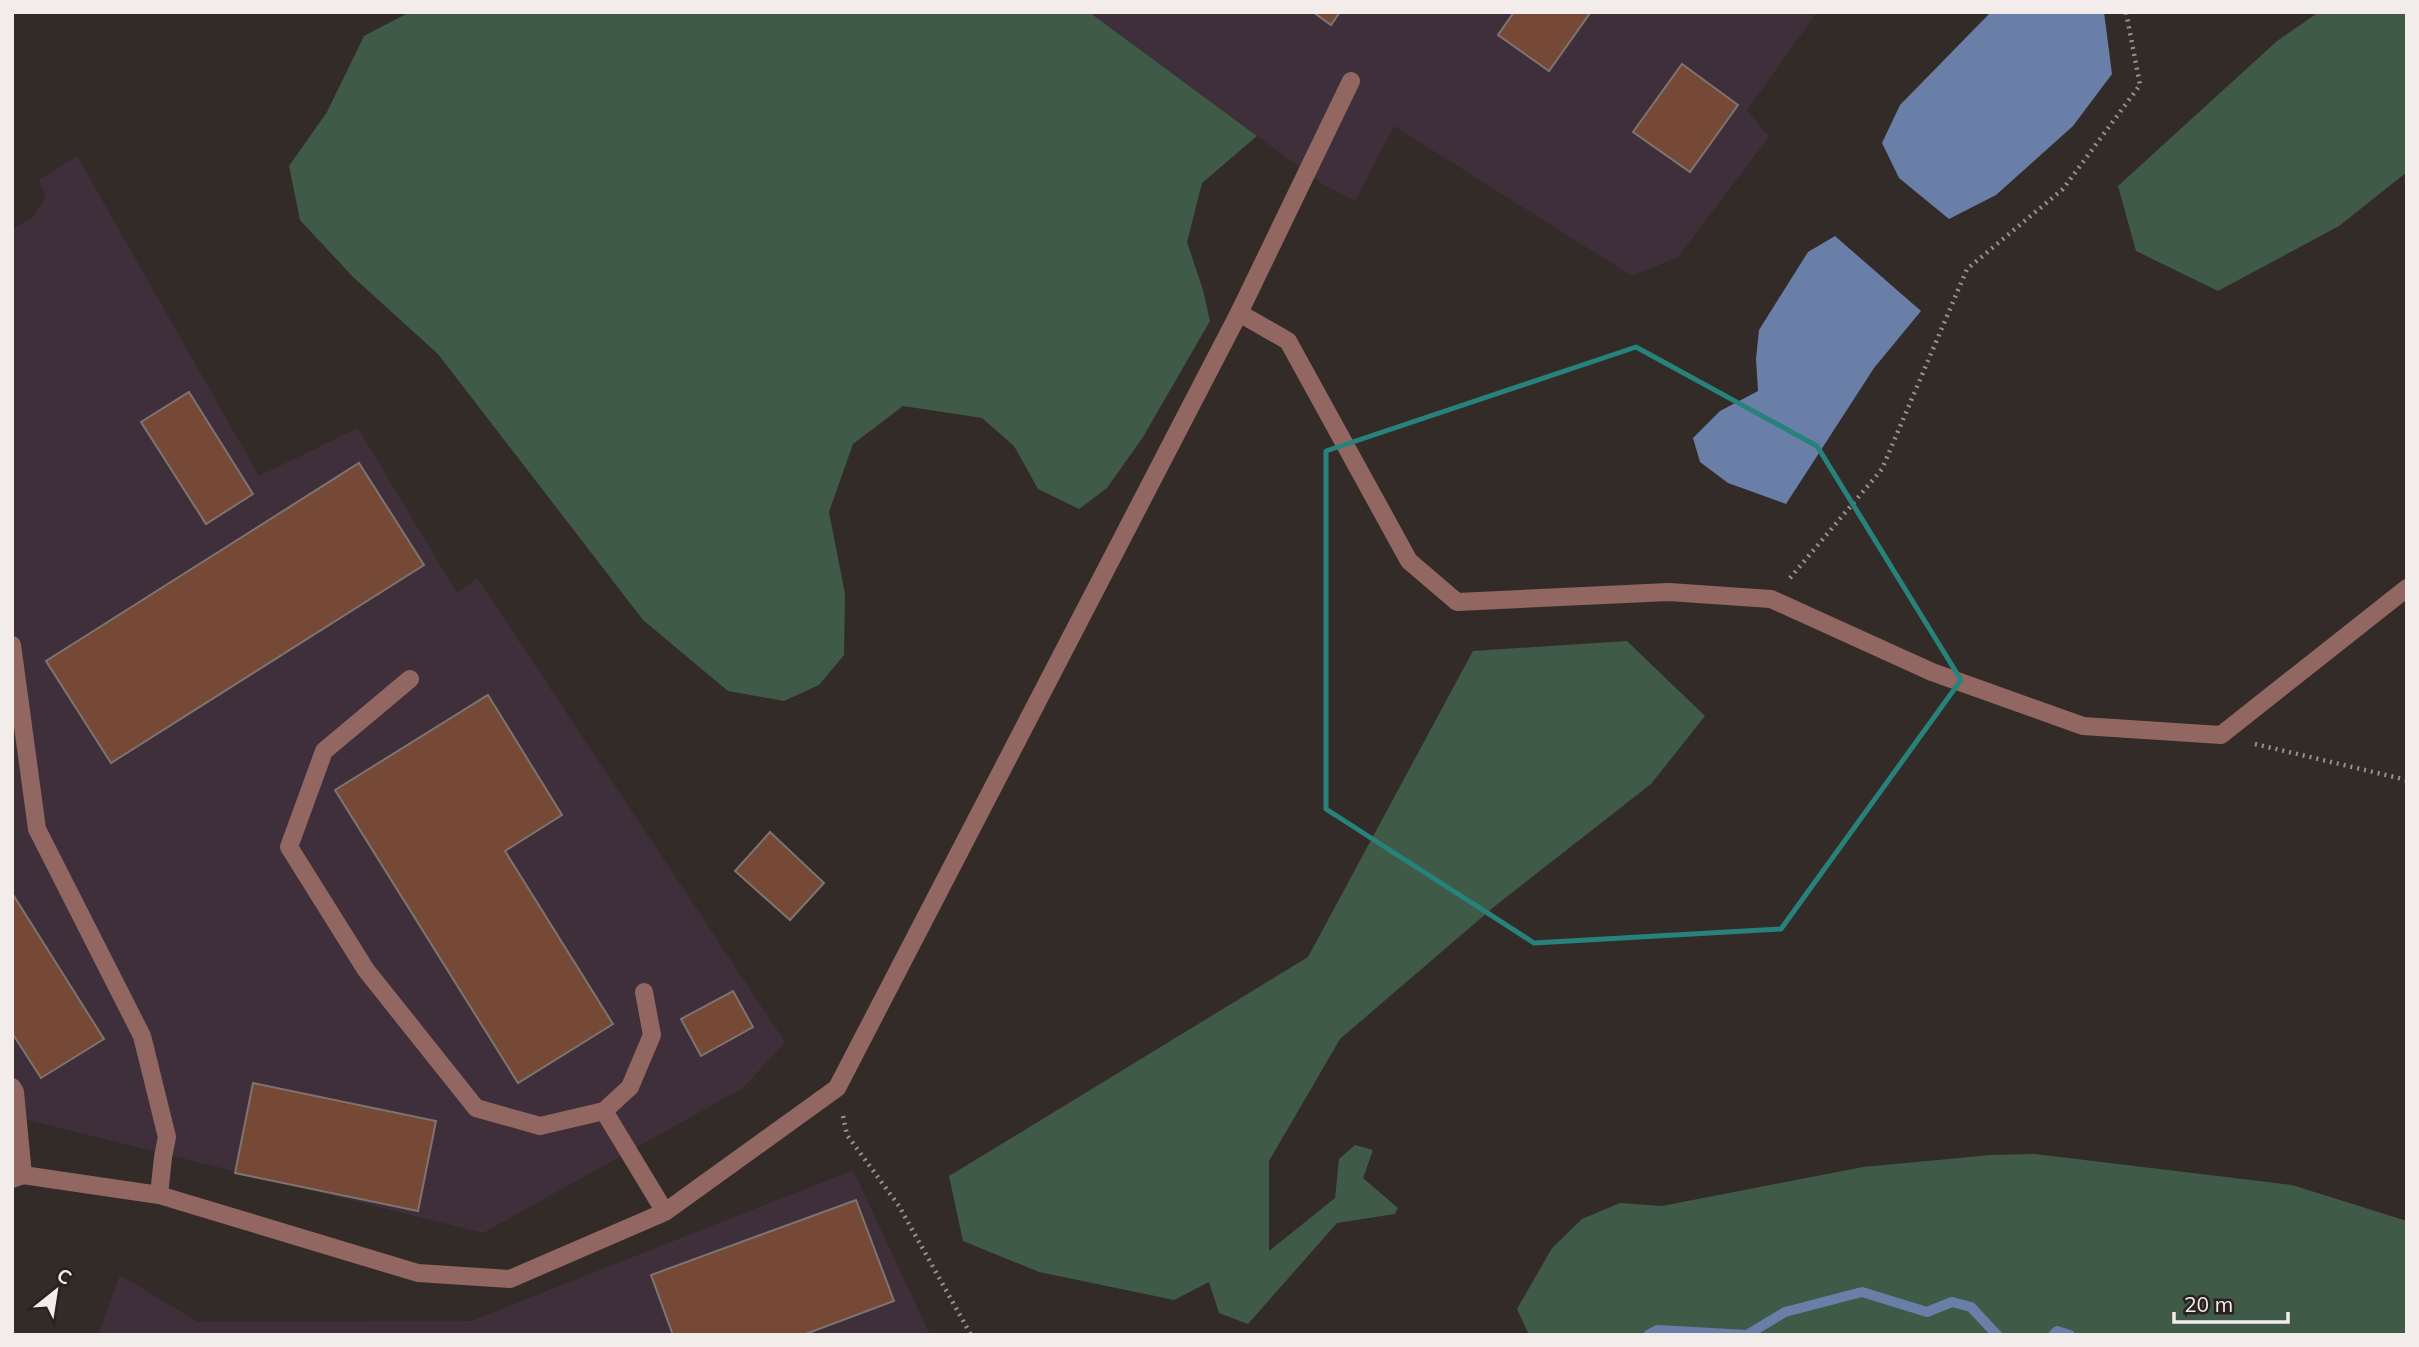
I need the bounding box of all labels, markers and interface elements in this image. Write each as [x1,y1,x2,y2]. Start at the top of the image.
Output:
north arrow [21,1256,91,1326]
text: С [53,1263,76,1290]
scale bar [2174,1280,2288,1324]
text: 20 m [2184,1291,2233,1317]

